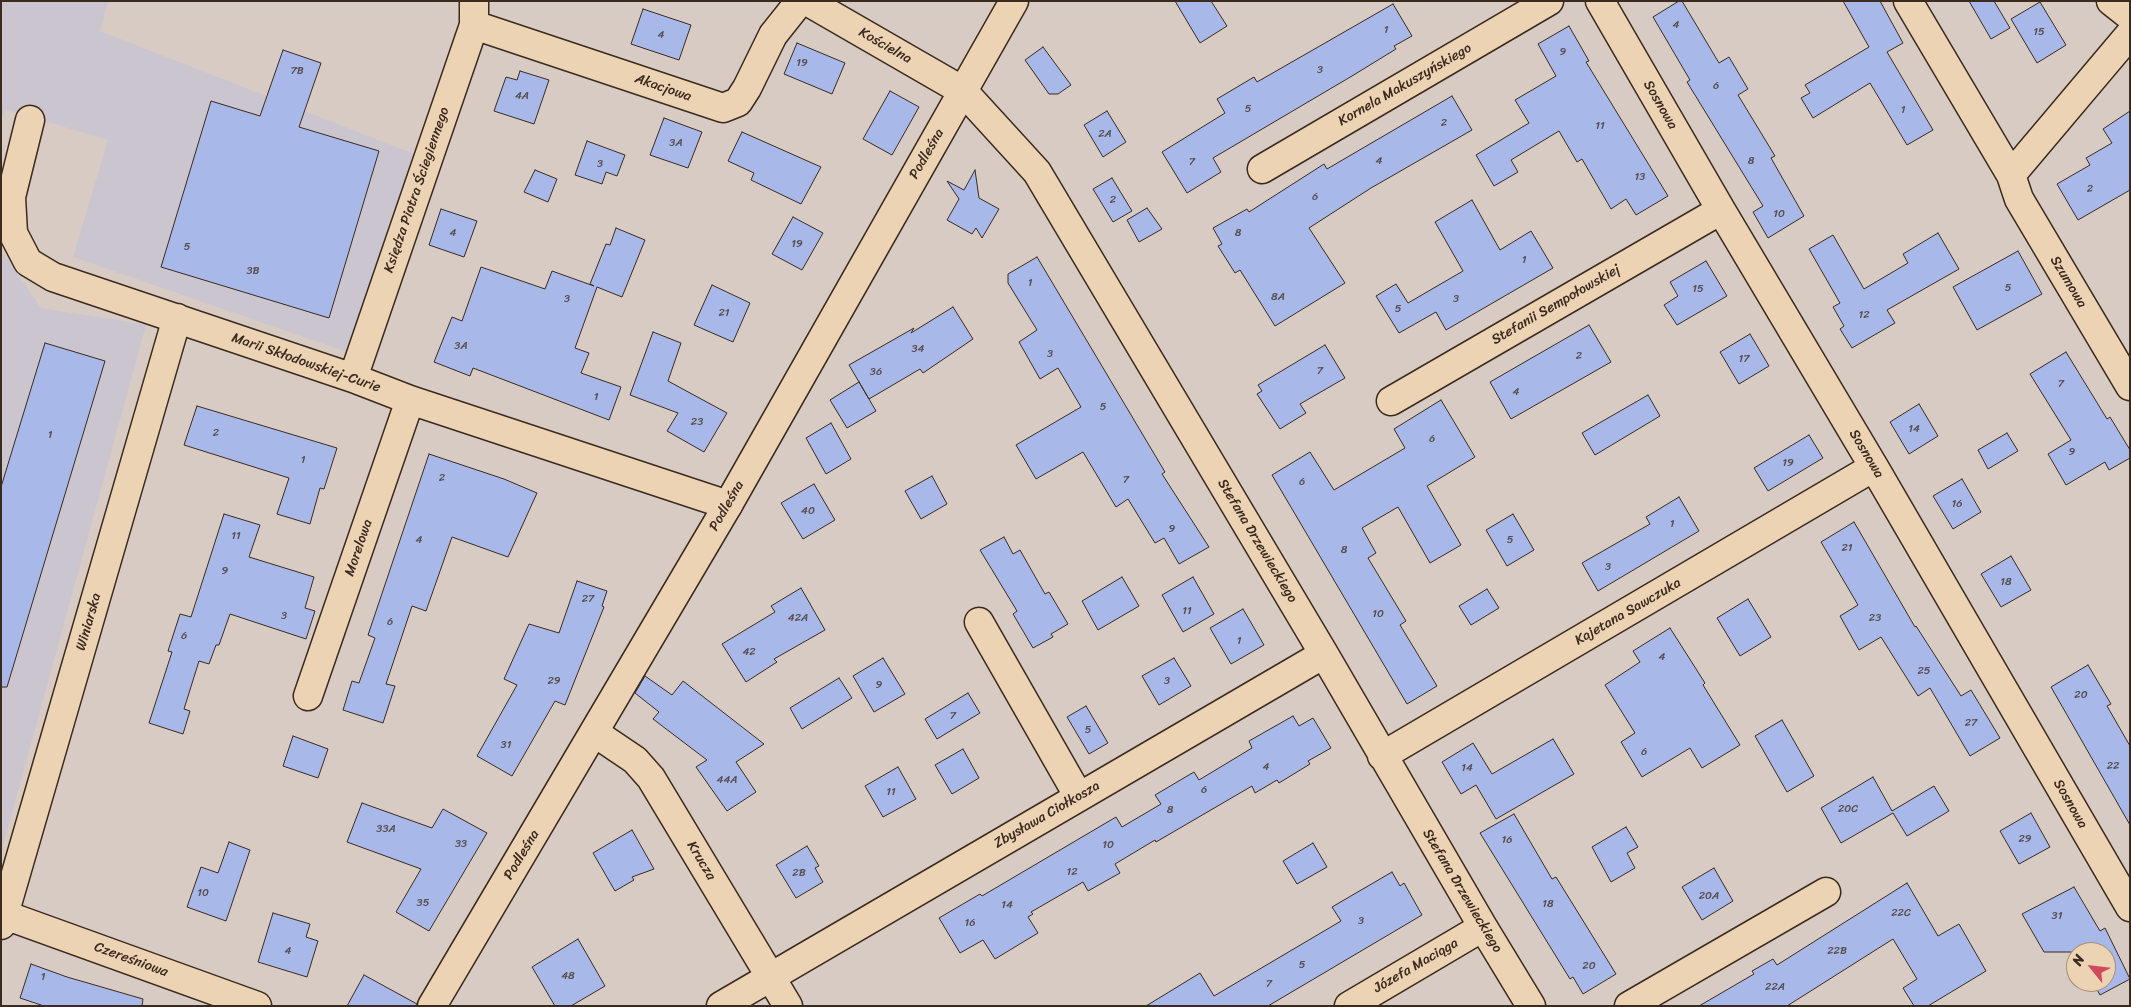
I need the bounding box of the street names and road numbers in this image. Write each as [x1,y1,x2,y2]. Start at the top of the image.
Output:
street label: Kościelna [856,24,914,68]
street label: Kornela Makuszyńskiego [1335,40,1475,130]
street label: Akacjowa [633,71,693,105]
street label: Sosnowa [1639,78,1681,132]
street label: Księdza Piotra Ściegiennego [381,105,453,275]
street label: Podleśna [906,126,948,182]
street label: Szumowa [2046,253,2090,311]
street label: Stefanii Sempołowskiej [1489,261,1623,349]
street label: Marii Skłodowskiej-Curie [229,330,383,396]
street label: Sosnowa [1845,427,1887,481]
street label: Stefana Drzewieckiego [1213,476,1301,606]
street label: Podleśna [706,478,748,534]
street label: Morelowa [341,517,377,579]
street label: Kajetana Sawczuka [1572,575,1684,649]
street label: Winiarska [73,591,105,653]
street label: Sosnowa [2049,777,2091,831]
street label: Zbysława Ciołkosza [991,778,1103,852]
street label: Stefana Drzewieckiego [1418,826,1506,956]
street label: Podleśna [501,827,543,883]
street label: Krucza [683,838,719,884]
street label: Józefa Maciąga [1371,935,1461,997]
street label: Czereśniowa [92,939,170,981]

